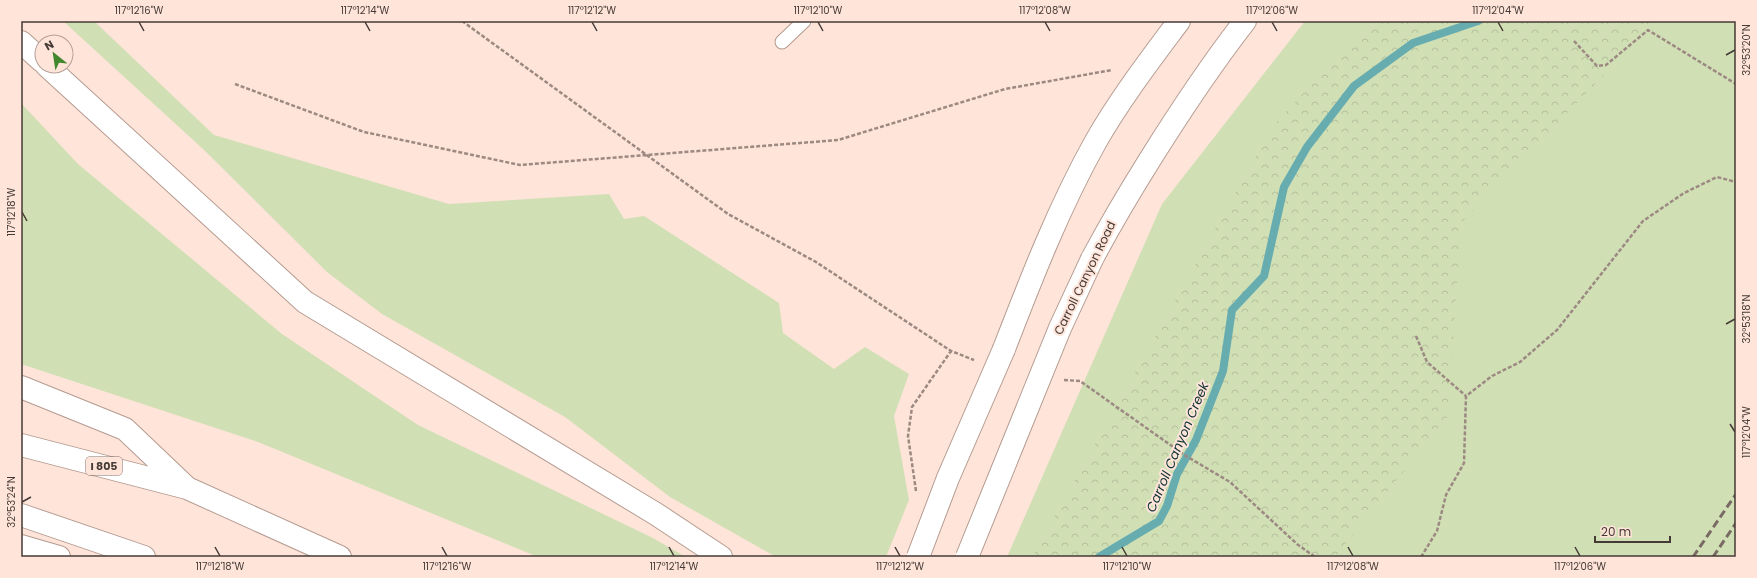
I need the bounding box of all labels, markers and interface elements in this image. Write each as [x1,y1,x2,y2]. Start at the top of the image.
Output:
text: 117°12'16"W [115,3,164,18]
text: 117°12'14"W [341,3,390,18]
text: 117°12'12"W [568,3,616,18]
text: 117°12'10"W [794,3,843,18]
text: 117°12'08"W [1019,3,1071,18]
text: 117°12'06"W [1246,3,1298,18]
text: 117°12'04"W [1472,3,1524,18]
text: 32°53'20"N [1739,24,1754,76]
north arrow [34,34,74,74]
text: N [41,36,57,54]
text: 117°12'18"W [4,187,19,236]
street label: Carroll Canyon Road [1050,218,1120,338]
text: 32°53'18"N [1739,295,1754,343]
water label: Carroll Canyon Creek [1141,378,1214,515]
text: 117°12'04"W [1739,406,1754,458]
road number: I 805 [86,457,122,475]
text: 32°53'24"N [4,476,19,528]
scale bar [1595,518,1670,544]
text: 20 m [1601,523,1631,540]
text: 117°12'18"W [196,559,245,574]
text: 117°12'16"W [423,559,472,574]
text: 117°12'14"W [650,559,699,574]
text: 117°12'12"W [876,559,924,574]
text: 117°12'10"W [1103,559,1152,574]
text: 117°12'08"W [1327,559,1379,574]
text: 117°12'06"W [1554,559,1606,574]

